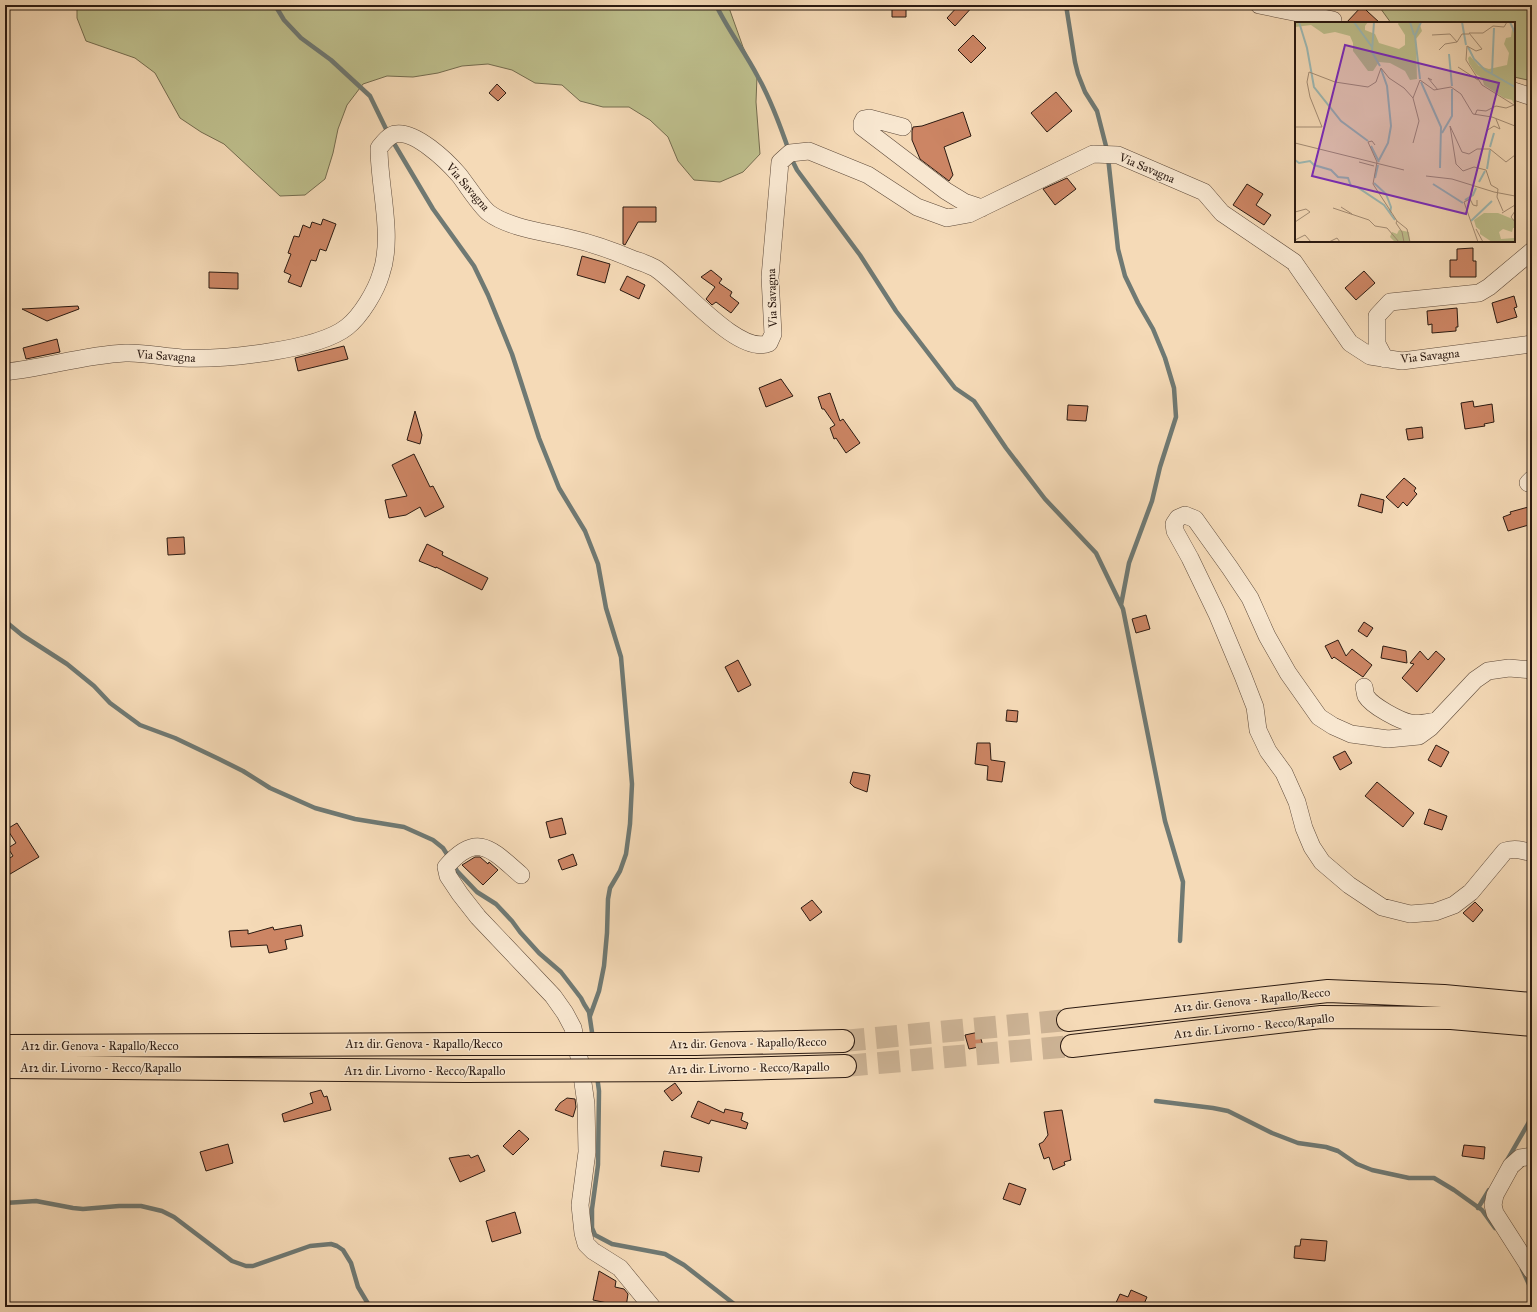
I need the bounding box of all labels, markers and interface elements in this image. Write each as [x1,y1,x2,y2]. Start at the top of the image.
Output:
inset map [1295,22,1515,242]
street label: Via Savagna [1116,150,1178,187]
street label: Via Savagna [442,159,493,215]
street label: Via Savagna [764,267,781,329]
street label: Via Savagna [1399,346,1461,367]
street label: Via Savagna [135,347,197,366]
street label: A12 dir. Genova - Rapallo/Recco [1172,985,1331,1015]
street label: A12 dir. Livorno - Recco/Rapallo [1172,1011,1335,1041]
street label: A12 dir. Genova - Rapallo/Recco [668,1035,827,1051]
street label: A12 dir. Genova - Rapallo/Recco [344,1037,503,1051]
street label: A12 dir. Genova - Rapallo/Recco [20,1039,179,1053]
street label: A12 dir. Livorno - Recco/Rapallo [667,1060,830,1076]
street label: A12 dir. Livorno - Recco/Rapallo [19,1061,182,1075]
street label: A12 dir. Livorno - Recco/Rapallo [343,1064,506,1078]

